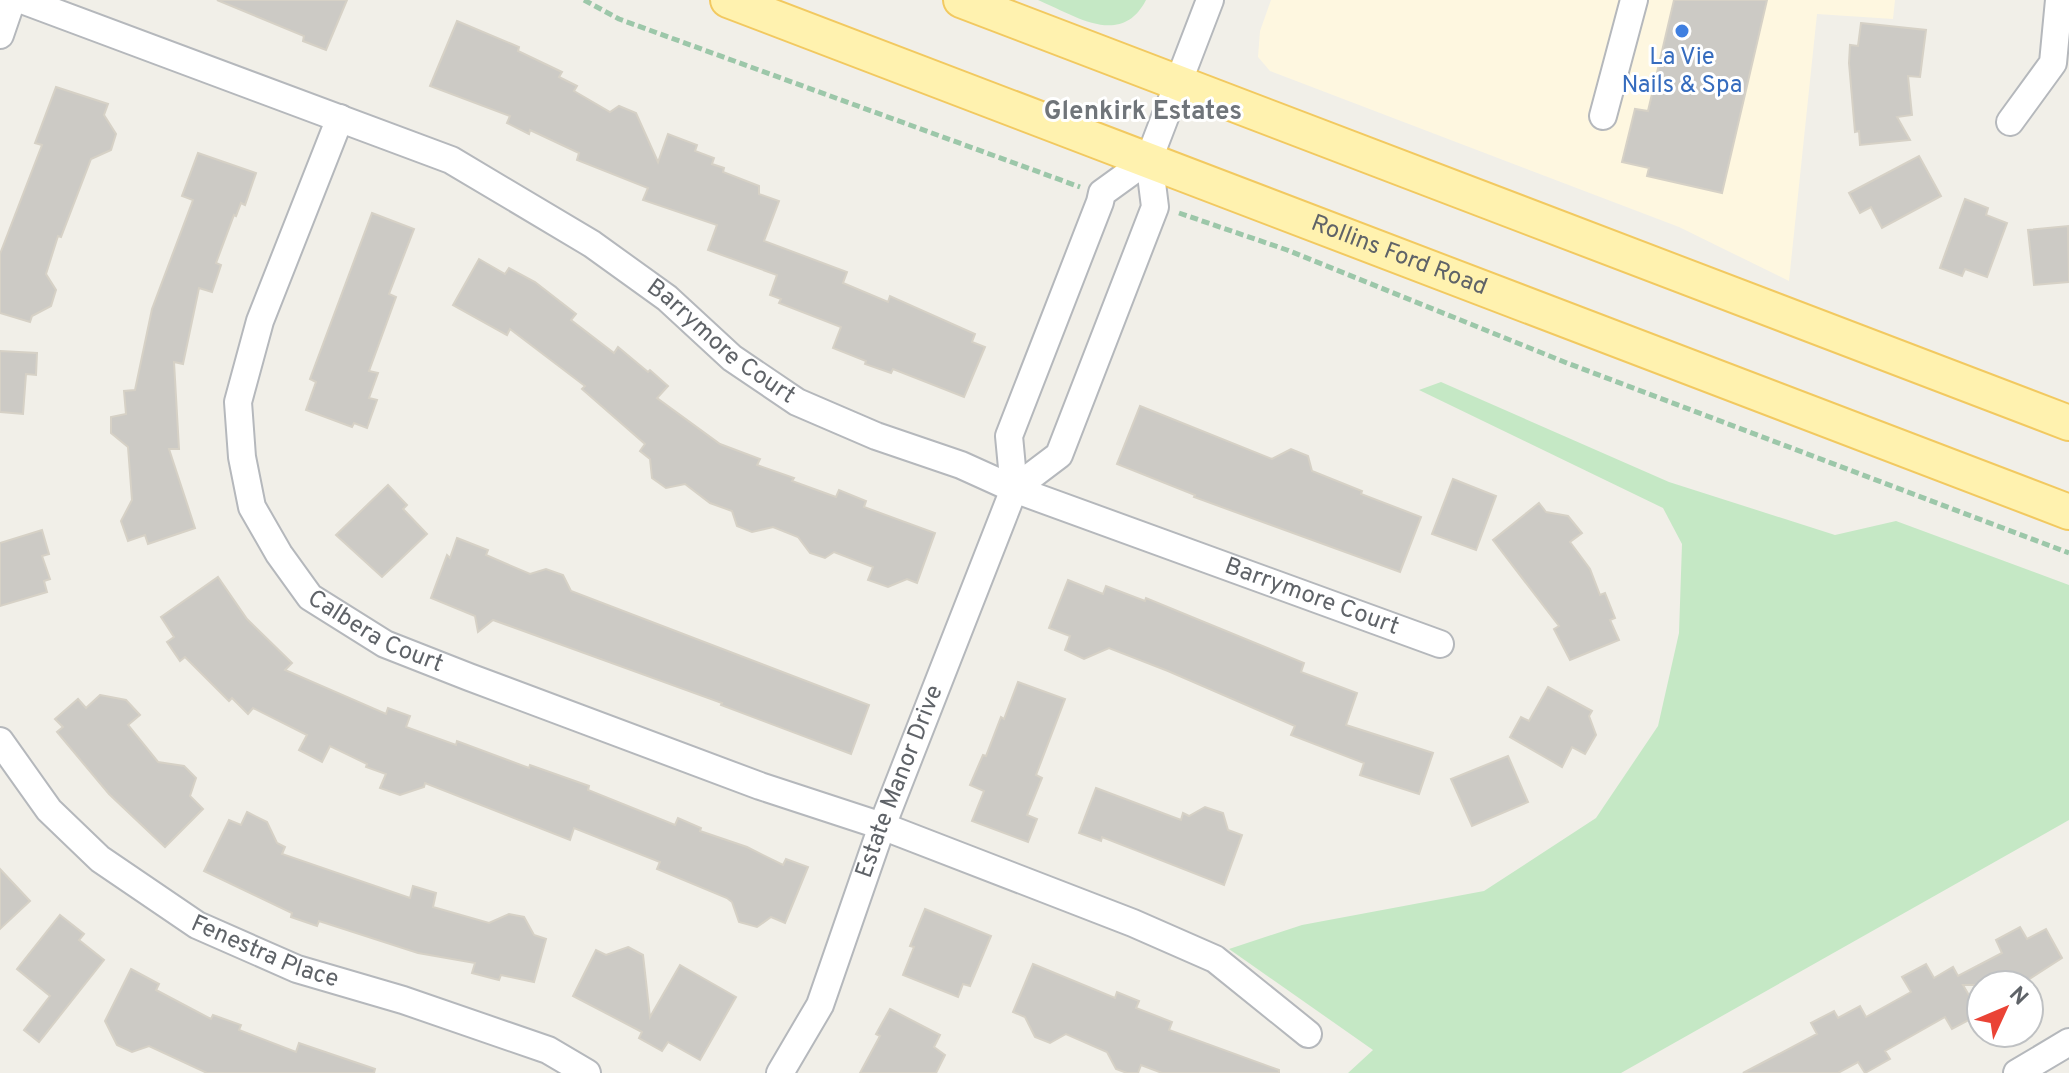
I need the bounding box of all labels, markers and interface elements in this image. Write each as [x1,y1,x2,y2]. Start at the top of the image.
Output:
marker: La Vie Nails & Spa [1673,22,1691,40]
place label: La Vie Nails & Spa [1622,43,1742,101]
district label: Glenkirk Estates [1044,96,1242,129]
street label: Rollins Ford Road [1306,209,1491,303]
street label: Barrymore Court [640,273,801,411]
street label: Barrymore Court [1220,552,1403,643]
street label: Calbera Court [302,584,447,680]
street label: Estate Manor Drive [850,681,951,882]
street label: Fenestra Place [186,909,342,995]
north arrow [1965,969,2045,1049]
text: N [2002,982,2033,1012]

